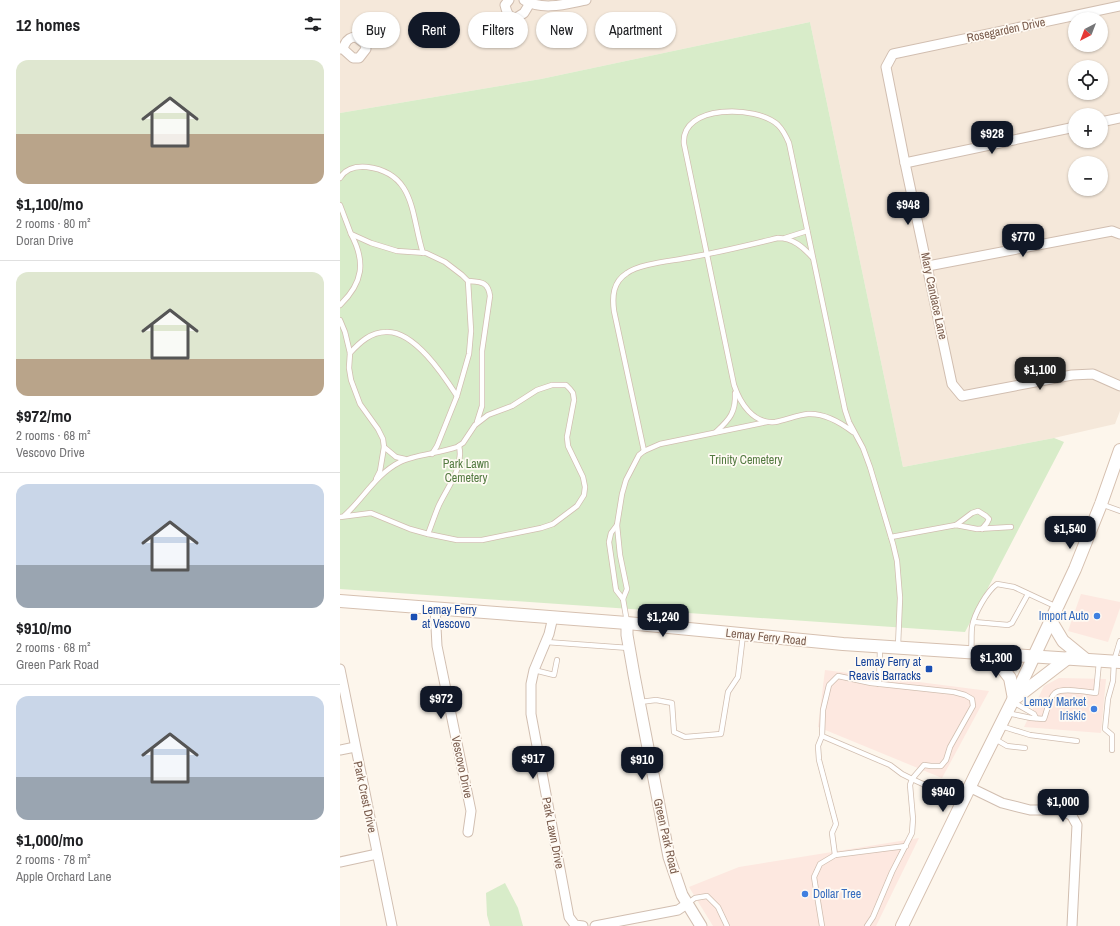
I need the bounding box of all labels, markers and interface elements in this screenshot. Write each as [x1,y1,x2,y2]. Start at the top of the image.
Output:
chip: Buy [352,12,400,48]
chip: Rent [408,12,460,48]
chip: Filters [468,12,528,48]
chip: New [536,12,587,48]
chip: Apartment [595,12,676,48]
north arrow [1068,12,1108,52]
map controls [1068,12,1108,196]
text: 12 homes [16,13,80,36]
icon: filters [302,13,324,35]
street label: Rosegarden Drive [965,14,1047,46]
button: locate [1068,60,1108,100]
icon: home [134,86,206,158]
button: + [1068,108,1108,148]
pin: $928 [968,121,1016,155]
text: $928 [980,125,1004,142]
button: − [1068,156,1108,196]
text: $1,100/mo [16,192,83,215]
pin: $948 [884,192,932,226]
text: $948 [896,196,920,213]
text: 2 rooms · 80 m² [16,215,91,232]
pin: $770 [999,224,1047,258]
text: $770 [1011,228,1035,245]
text: Doran Drive [16,232,73,249]
street label: Mary Candace Lane [917,251,951,341]
icon: home [134,298,206,370]
pin: $1,100 [1007,357,1073,391]
text: $1,100 [1024,361,1056,378]
text: $972/mo [16,404,72,427]
text: 2 rooms · 68 m² [16,427,91,444]
text: Vescovo Drive [16,444,85,461]
park label: Trinity Cemetery [710,452,783,468]
park label: Park Lawn Cemetery [443,456,489,486]
icon: home [134,510,206,582]
pin: $1,540 [1037,516,1103,550]
text: $1,540 [1054,520,1086,537]
place label: Lemay Ferry at Vescovo [422,602,477,632]
pin: $1,240 [630,604,696,638]
text: $1,240 [647,608,679,625]
place label: Import Auto [1039,608,1089,624]
marker: Import Auto [1092,611,1102,621]
marker: Lemay Ferry at Vescovo [409,612,419,622]
text: $910/mo [16,616,72,639]
street label: Lemay Ferry Road [725,625,807,649]
text: 2 rooms · 68 m² [16,639,91,656]
pin: $1,300 [963,645,1029,679]
text: $1,300 [980,649,1012,666]
place label: Lemay Ferry at Reavis Barracks [849,654,921,684]
text: Green Park Road [16,656,99,673]
marker: Lemay Ferry at Reavis Barracks [924,664,934,674]
pin: $972 [417,686,465,720]
text: $972 [429,690,453,707]
place label: Lemay Market Iriskic [1024,694,1086,724]
marker: Lemay Market Iriskic [1089,704,1099,714]
icon: home [134,722,206,794]
street label: Vescovo Drive [448,734,476,800]
pin: $917 [509,746,557,780]
pin: $910 [618,747,666,781]
text: $917 [521,750,545,767]
text: $910 [630,751,654,768]
street label: Park Crest Drive [350,760,380,834]
pin: $940 [919,779,967,813]
text: $940 [931,783,955,800]
pin: $1,000 [1030,789,1096,823]
text: $1,000 [1047,793,1079,810]
street label: Park Lawn Drive [538,796,568,870]
street label: Green Park Road [650,797,682,875]
text: $1,000/mo [16,828,83,851]
text: 2 rooms · 78 m² [16,851,91,868]
text: Apple Orchard Lane [16,868,111,885]
place label: Dollar Tree [813,886,861,902]
marker: Dollar Tree [800,889,810,899]

